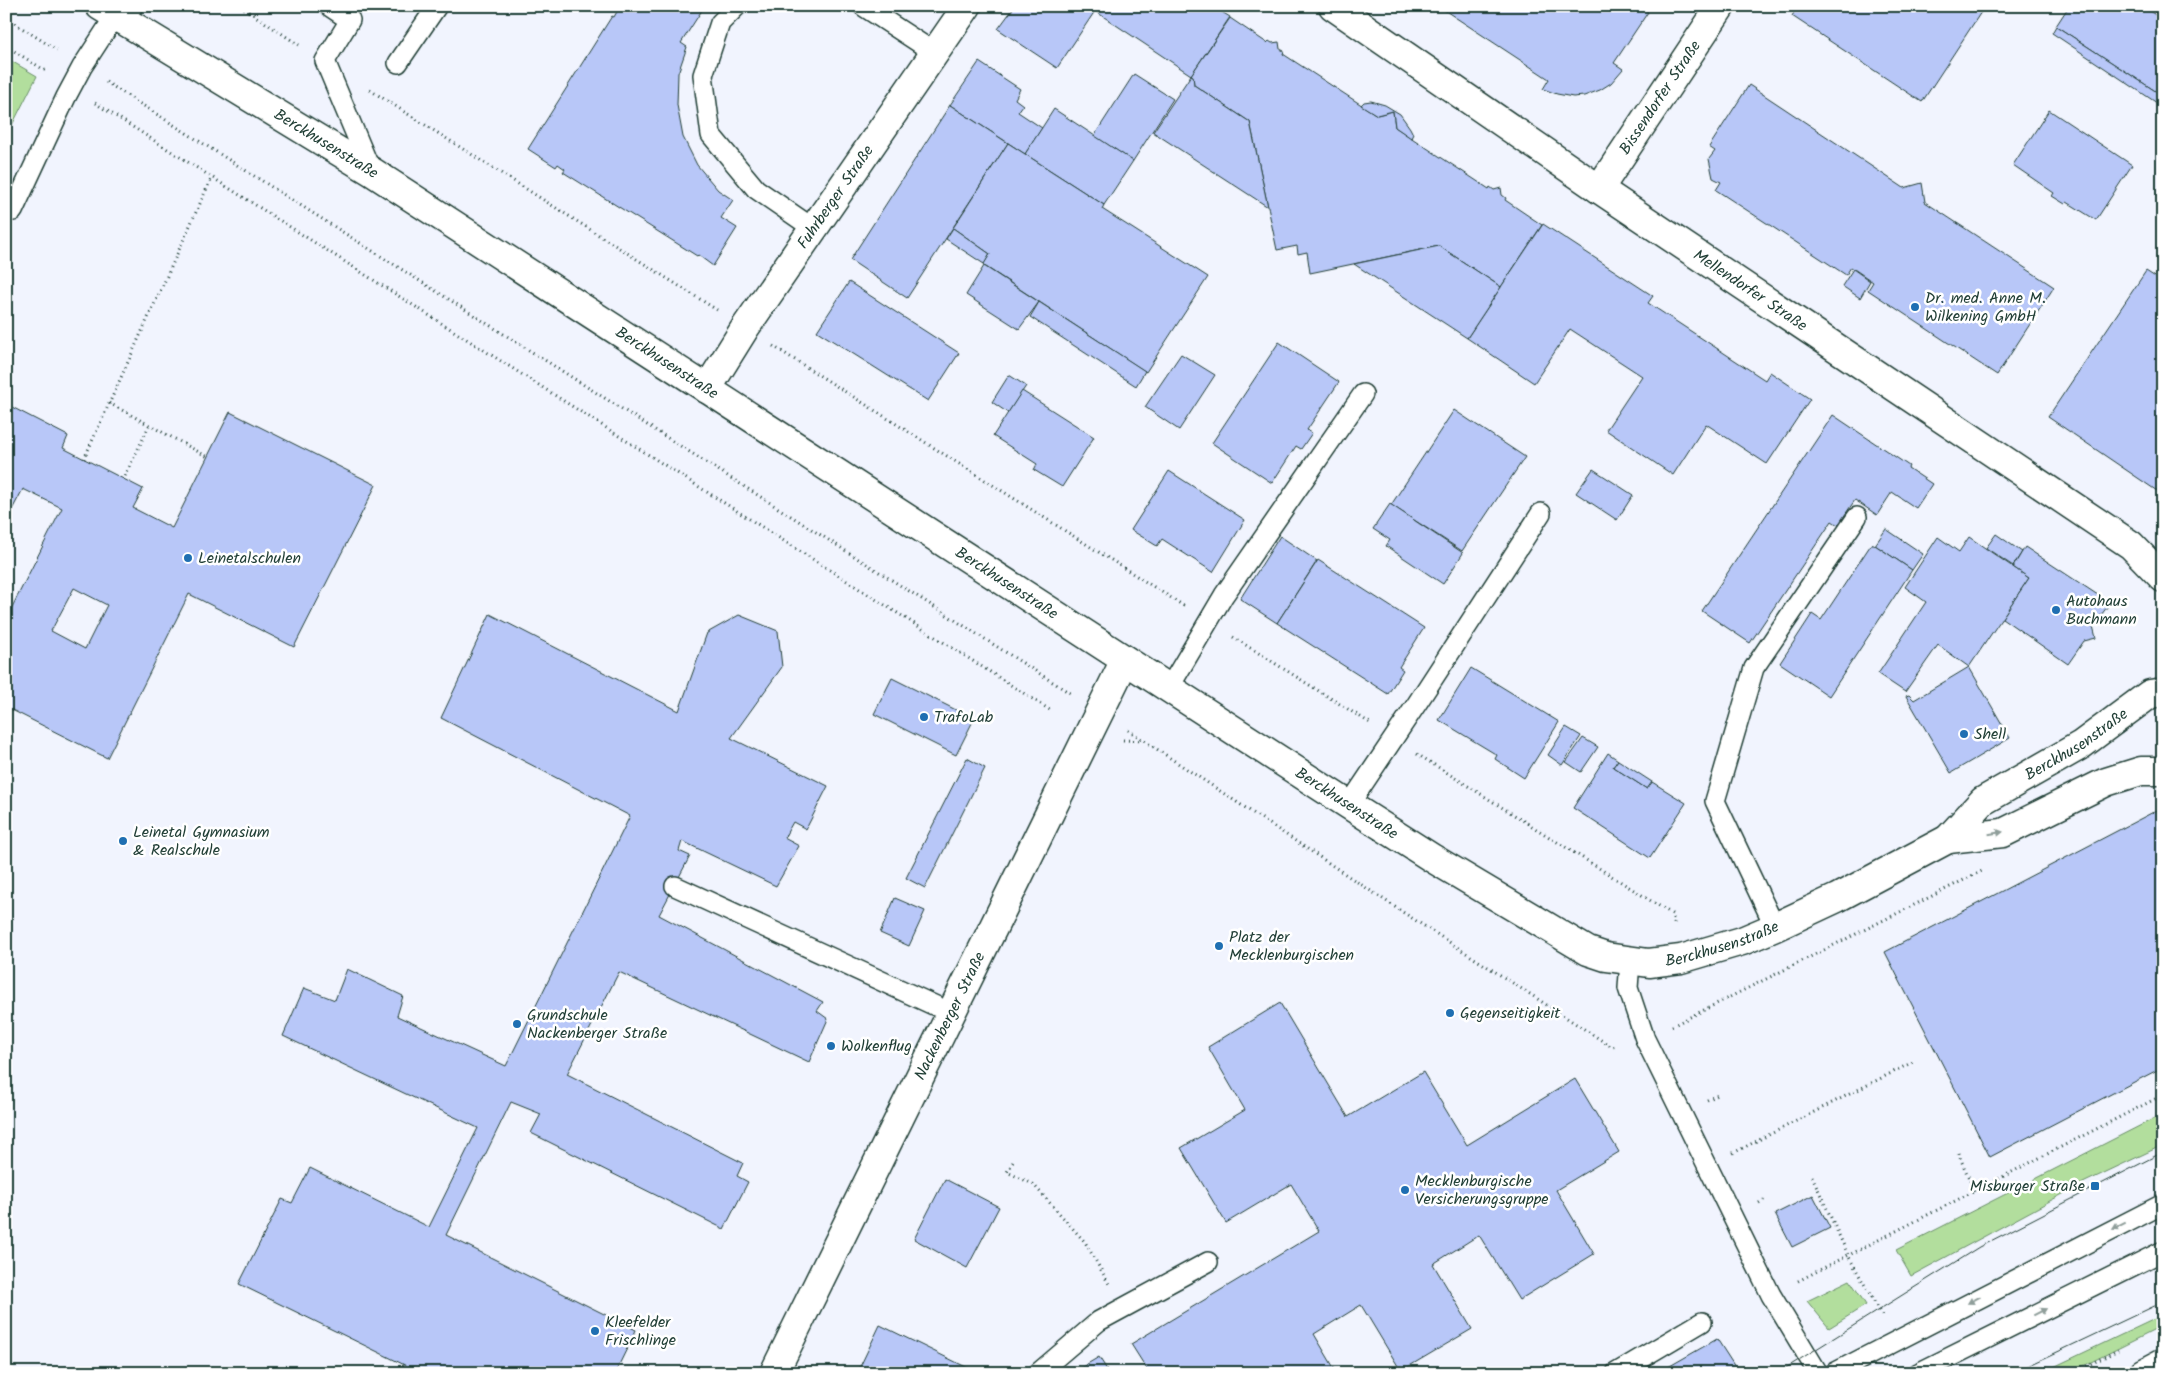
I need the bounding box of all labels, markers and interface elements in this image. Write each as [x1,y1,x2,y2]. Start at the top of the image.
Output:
street label: Bissendorfer Straße [1613,35,1707,160]
street label: Berckhusenstraße [269,102,384,185]
street label: Fuhrberger Straße [791,140,880,254]
street label: Mellendorfer Straße [1688,243,1813,338]
place label: Dr. med. Anne M. Wilkening GmbH [1925,286,2046,329]
marker: Dr. med. Anne M. Wilkening GmbH [1909,301,1921,313]
street label: Berckhusenstraße [610,320,724,406]
street label: Berckhusenstraße [950,540,1063,626]
place label: Leinetalschulen [198,546,301,571]
marker: Leinetalschulen [182,552,194,564]
place label: Autohaus Buchmann [2066,589,2137,632]
marker: Autohaus Buchmann [2050,604,2062,616]
street label: Berckhusenstraße [2020,702,2133,787]
place label: TrafoLab [934,705,994,730]
marker: TrafoLab [918,711,930,723]
place label: Shell [1974,722,2006,747]
marker: Shell [1958,728,1970,740]
street label: Berckhusenstraße [1290,761,1403,846]
place label: Leinetal Gymnasium & Realschule [133,820,270,863]
one-way arrow [1989,829,2005,837]
marker: Leinetal Gymnasium & Realschule [117,835,129,847]
street label: Berckhusenstraße [1664,914,1783,973]
place label: Platz der Mecklenburgischen [1229,925,1354,968]
marker: Platz der Mecklenburgischen [1213,940,1225,952]
street label: Nackenberger Straße [908,947,992,1084]
place label: Gegenseitigkeit [1460,1001,1561,1026]
place label: Grundschule Nackenberger Straße [527,1003,667,1046]
marker: Gegenseitigkeit [1444,1007,1456,1019]
marker: Grundschule Nackenberger Straße [511,1018,523,1030]
place label: Wolkenflug [841,1034,912,1059]
marker: Wolkenflug [825,1040,837,1052]
place label: Mecklenburgische Versicherungsgruppe [1415,1169,1549,1212]
place label: Misburger Straße [1970,1174,2085,1199]
marker: Misburger Straße [2089,1180,2101,1192]
marker: Mecklenburgische Versicherungsgruppe [1399,1184,1411,1196]
one-way arrow [2112,1222,2126,1230]
one-way arrow [1967,1296,1982,1304]
one-way arrow [2033,1308,2047,1316]
place label: Kleefelder Frischlinge [605,1310,676,1353]
marker: Kleefelder Frischlinge [589,1325,601,1337]

